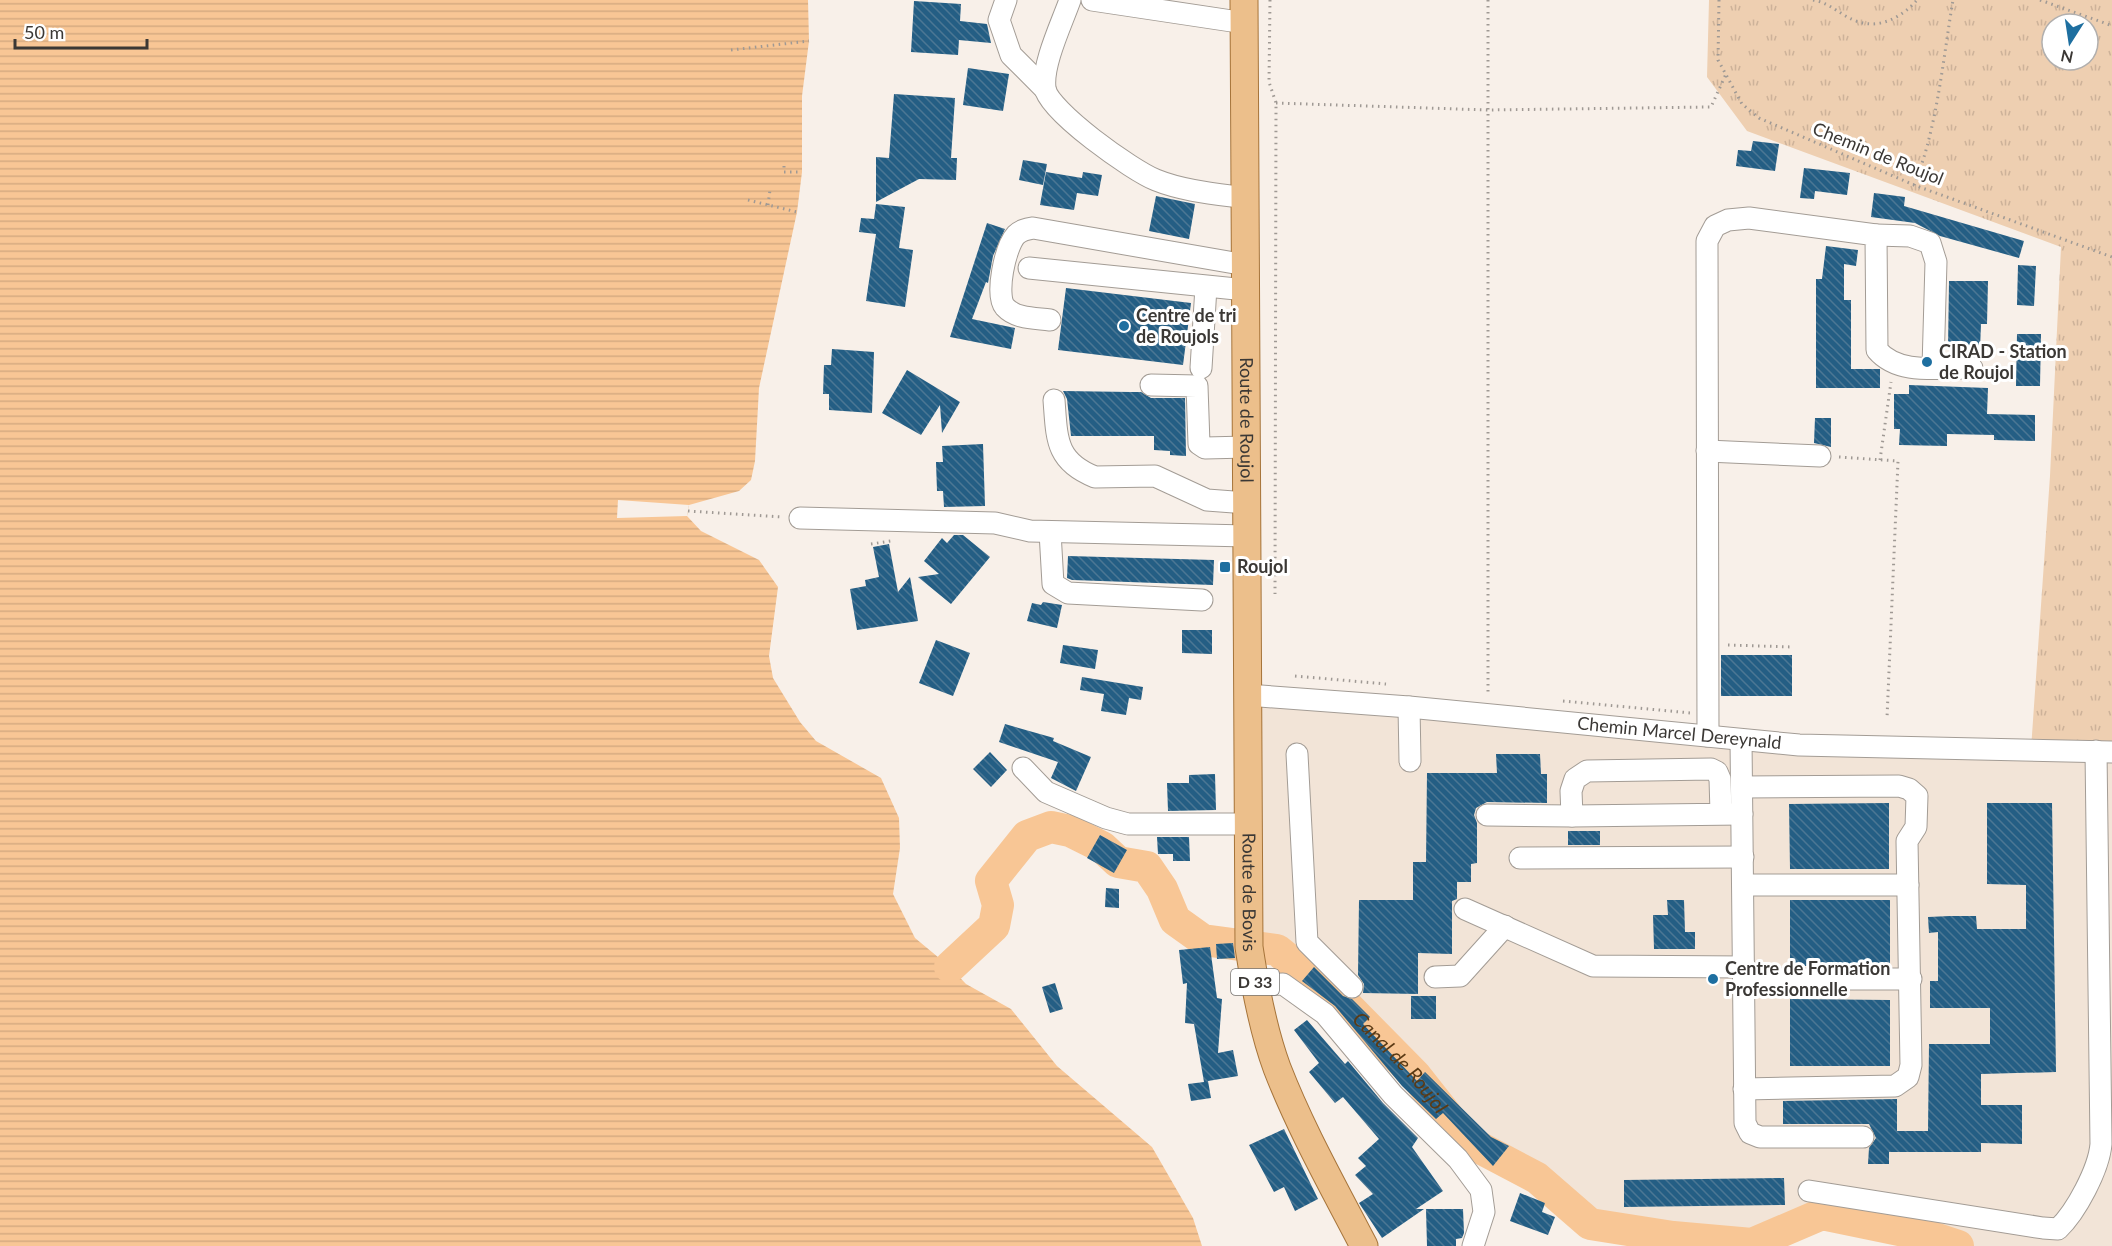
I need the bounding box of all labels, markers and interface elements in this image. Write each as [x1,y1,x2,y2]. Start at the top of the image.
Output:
scale bar [15,12,147,50]
north arrow [2040,12,2100,72]
text: 50 m [24,21,64,43]
text: N [2059,47,2075,68]
street label: Chemin de Roujol [1810,117,1947,189]
place label: Centre de tri de Roujols [1136,304,1237,347]
marker: Centre de tri de Roujols [1117,319,1131,333]
place label: CIRAD - Station de Roujol [1939,340,2067,383]
marker: CIRAD - Station de Roujol [1920,355,1934,369]
street label: Route de Roujol [1236,357,1259,483]
place label: Roujol [1237,555,1288,577]
marker: Roujol [1218,560,1232,574]
street label: Chemin Marcel Dereynald [1576,711,1782,753]
street label: Route de Bovis [1238,833,1262,953]
place label: Centre de Formation Professionnelle [1725,957,1890,1000]
road number: D 33 [1231,969,1279,995]
marker: Centre de Formation Professionnelle [1706,972,1720,986]
water label: Canal de Roujol [1348,1006,1454,1118]

